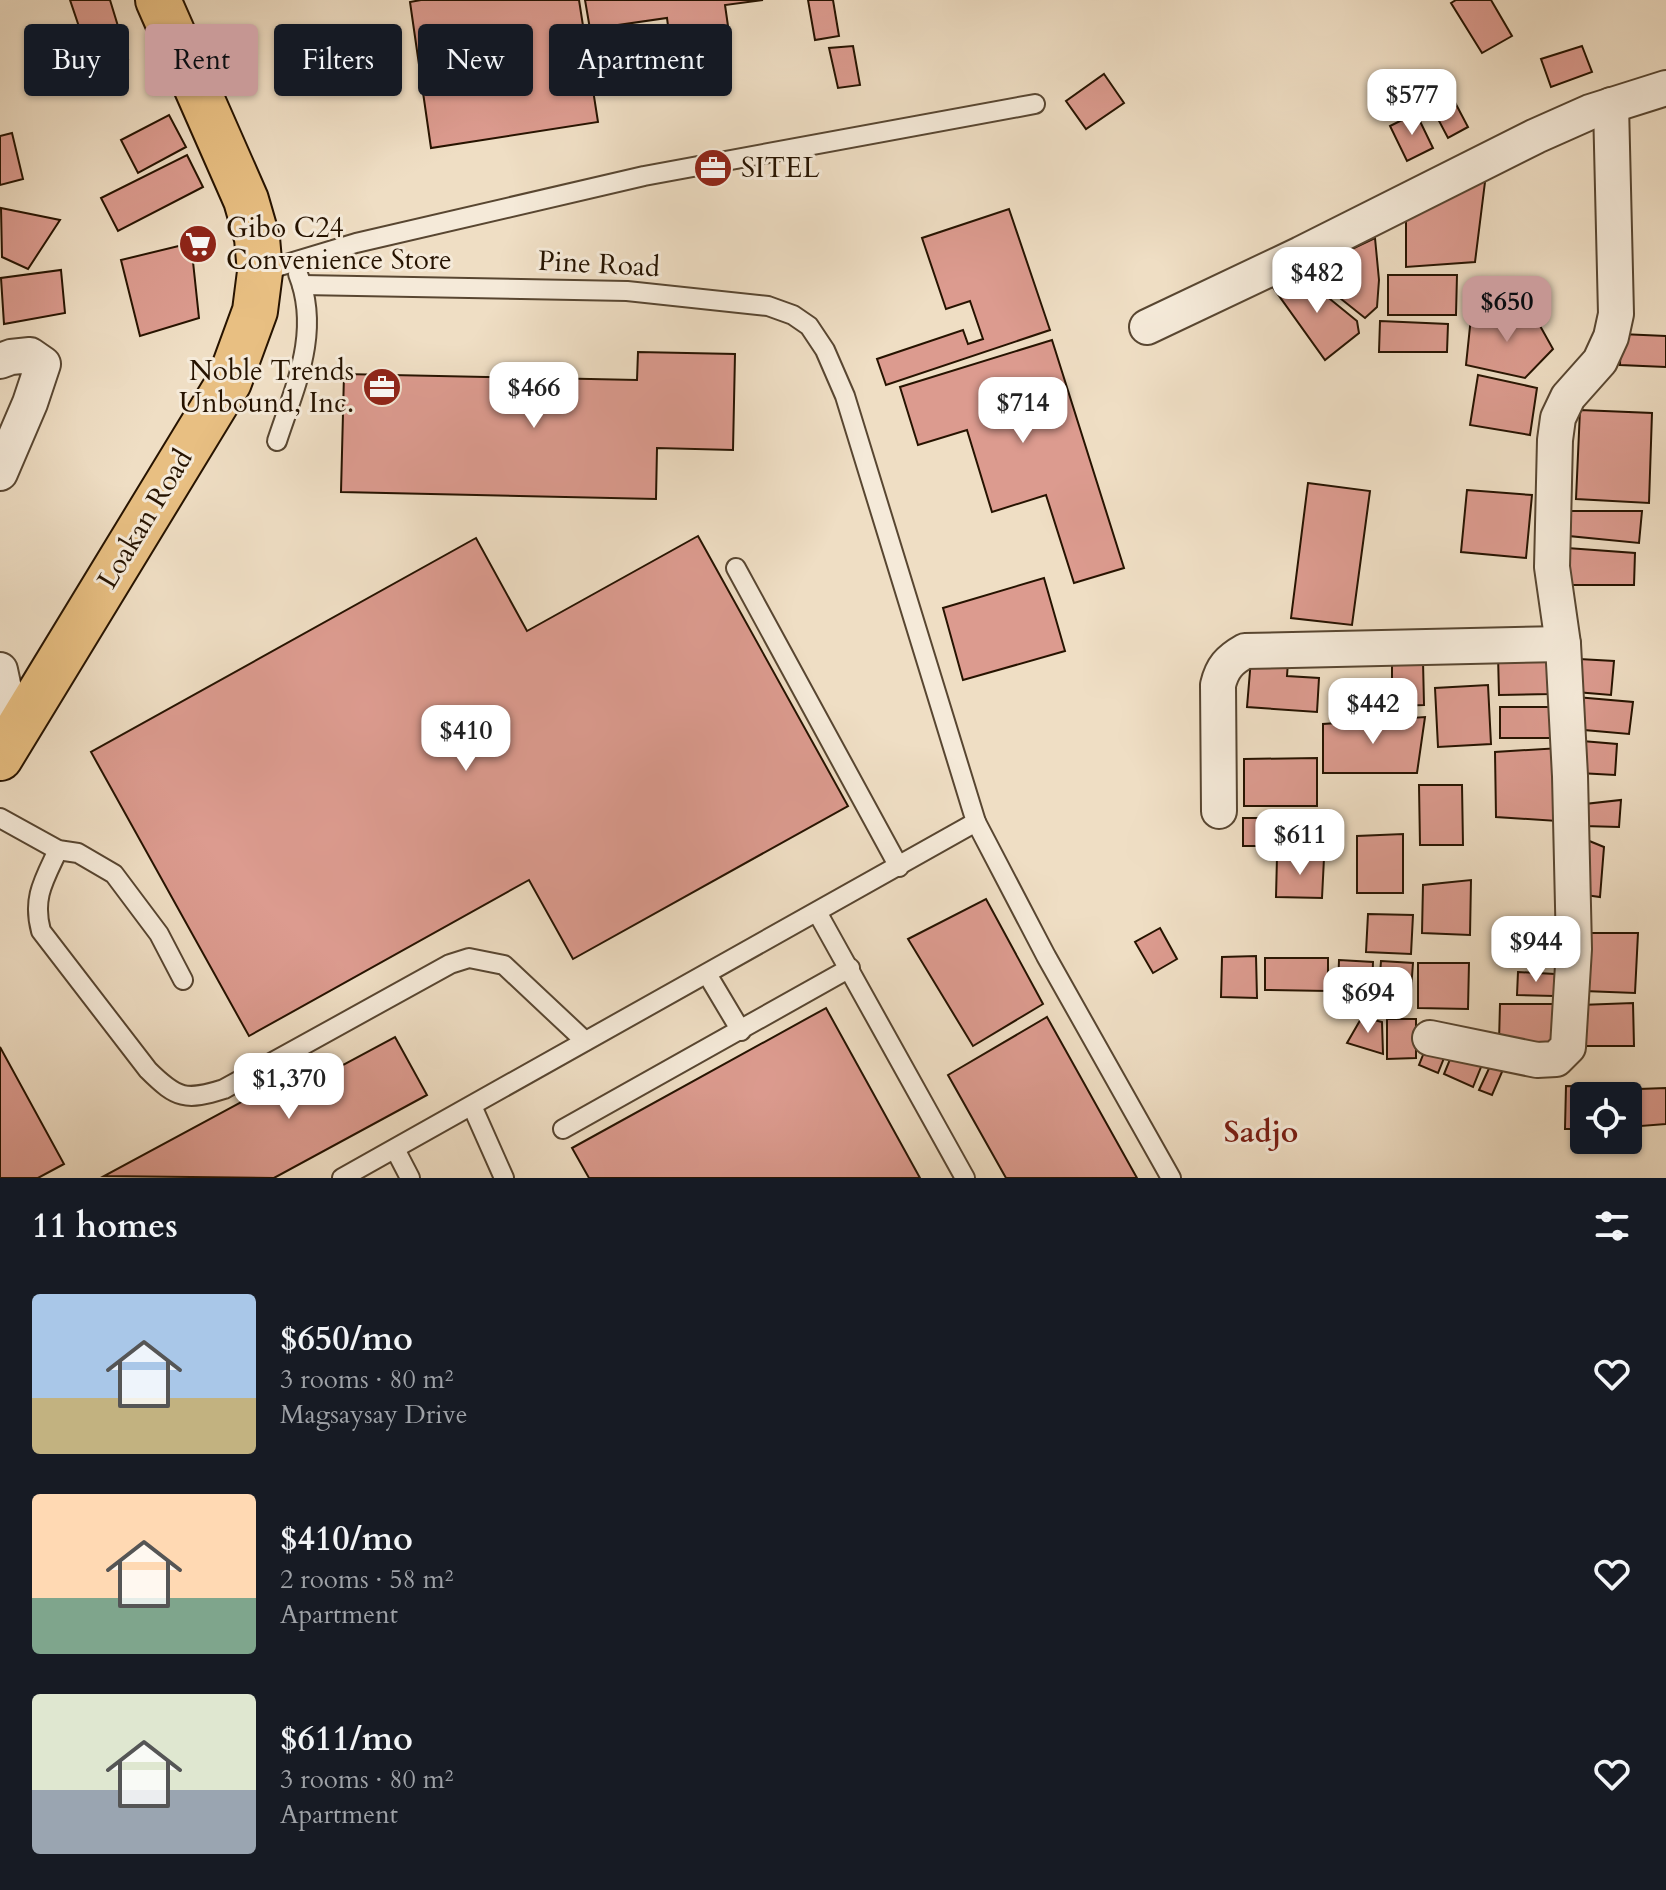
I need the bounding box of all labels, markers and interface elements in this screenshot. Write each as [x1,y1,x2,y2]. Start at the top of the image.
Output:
chip: Buy [24,24,129,96]
chip: Rent [145,24,258,96]
chip: Filters [274,24,402,96]
chip: New [418,24,533,96]
chip: Apartment [549,24,732,96]
pin: $577 [1365,69,1459,137]
text: $577 [1385,77,1439,112]
office icon: SITEL [692,147,734,189]
place label: SITEL [741,149,819,187]
place label: Gibo C24 Convenience Store [226,209,452,279]
supermarket icon: Gibo C24 Convenience Store [177,223,219,265]
street label: Pine Road [537,242,661,286]
pin: $482 [1270,247,1364,315]
text: $482 [1290,255,1344,290]
pin: $650 [1460,276,1554,344]
text: $650 [1480,284,1534,319]
place label: Noble Trends Unbound, Inc. [179,352,354,422]
pin: $466 [487,362,581,430]
office icon: Noble Trends Unbound, Inc. [361,366,403,408]
text: $466 [507,370,561,405]
pin: $714 [976,377,1070,445]
text: $714 [996,385,1050,420]
street label: Loakan Road [88,442,202,596]
pin: $442 [1326,678,1420,746]
text: $442 [1346,686,1400,721]
pin: $410 [419,705,513,773]
text: $410 [439,713,493,748]
pin: $611 [1253,809,1347,877]
text: $611 [1273,817,1327,852]
pin: $944 [1489,916,1583,984]
text: $944 [1509,924,1563,959]
pin: $694 [1321,967,1415,1035]
text: $694 [1341,975,1395,1010]
pin: $1,370 [224,1053,354,1121]
text: $1,370 [252,1061,326,1096]
map controls [1570,1082,1642,1154]
button: locate [1570,1082,1642,1154]
district label: Sadjo [1224,1112,1298,1153]
text: 11 homes [32,1203,178,1249]
icon: filters [1590,1204,1634,1248]
text: $650/mo [280,1316,413,1362]
icon: home [96,1326,192,1422]
icon: heart [1590,1352,1634,1396]
text: 3 rooms · 80 m² [280,1362,453,1397]
text: Magsaysay Drive [280,1397,468,1432]
text: $410/mo [280,1516,413,1562]
icon: home [96,1526,192,1622]
icon: heart [1590,1552,1634,1596]
text: 2 rooms · 58 m² [280,1562,453,1597]
text: Apartment [280,1597,398,1632]
text: $611/mo [280,1716,413,1762]
icon: home [96,1726,192,1822]
icon: heart [1590,1752,1634,1796]
text: 3 rooms · 80 m² [280,1762,453,1797]
text: Apartment [280,1797,398,1832]

